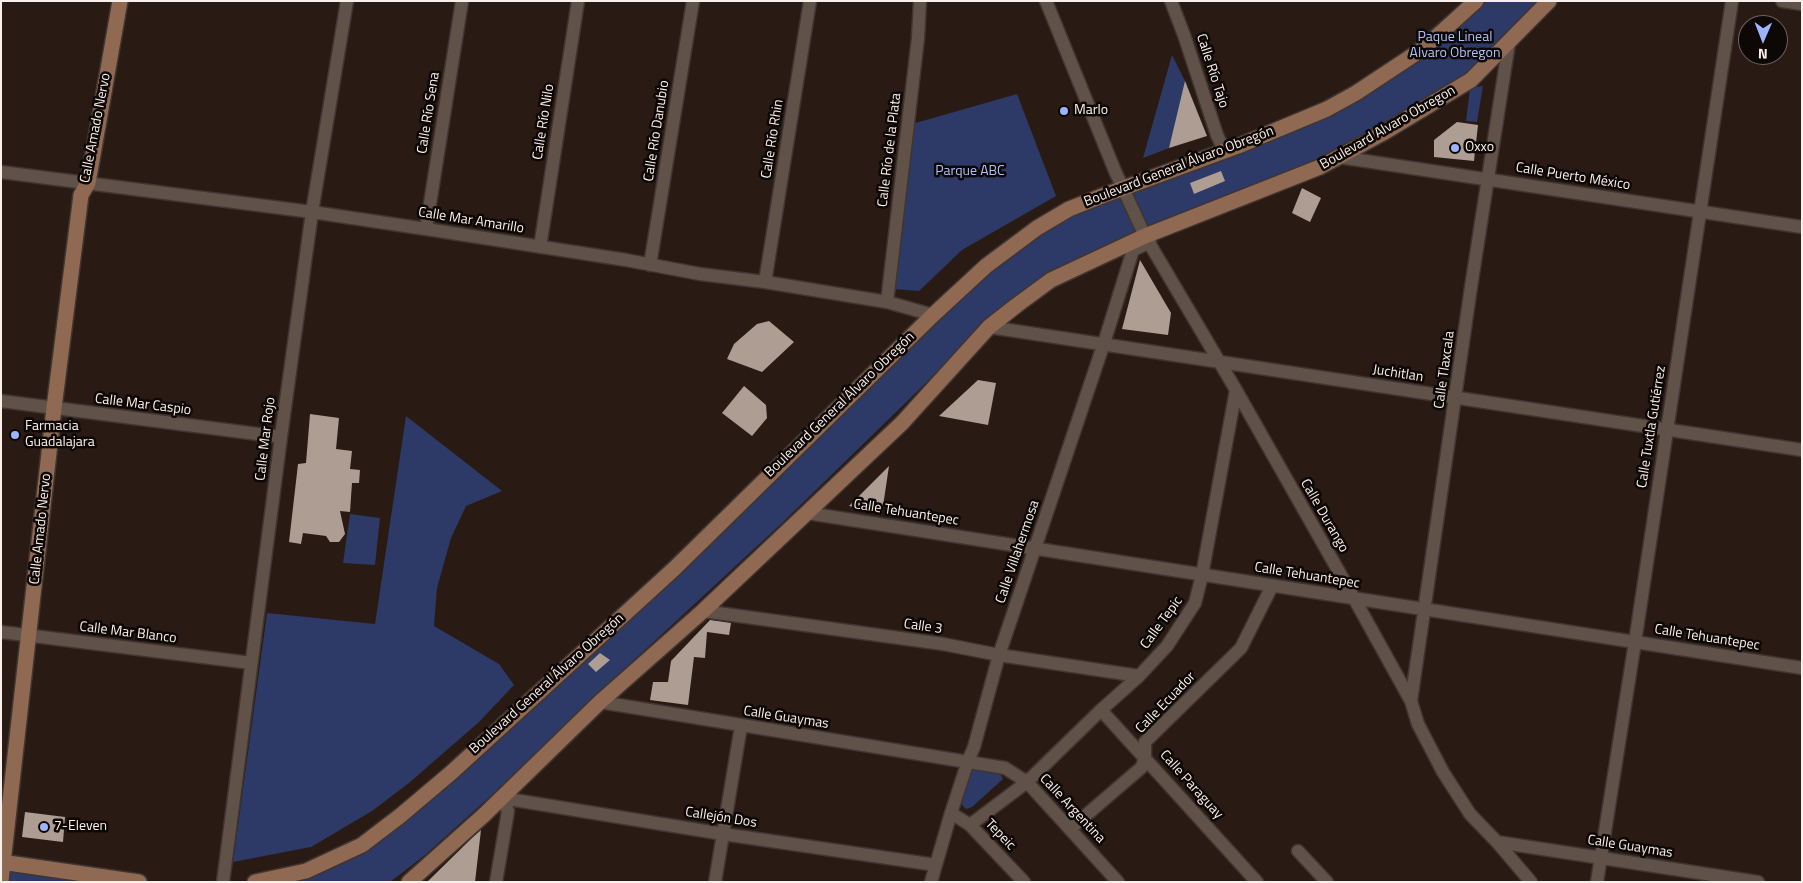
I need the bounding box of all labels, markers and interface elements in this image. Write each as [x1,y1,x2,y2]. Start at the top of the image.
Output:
north arrow [1738,15,1788,65]
park label: Paque Lineal Alvaro Obregon [1410,30,1500,62]
street label: Calle Río Tajo [1192,32,1232,110]
text: N [1758,44,1768,65]
street label: Calle Río Sena [414,71,444,155]
street label: Calle Amado Nervo [77,72,115,184]
street label: Calle Río Danubio [641,79,673,183]
street label: Boulevard Alvaro Obregon [1317,82,1459,174]
street label: Calle Río Nilo [530,83,558,161]
street label: Calle Río de la Plata [875,92,905,208]
street label: Calle Río Rhin [758,98,788,180]
place label: Marlo [1074,103,1108,119]
marker: Marlo [1058,105,1070,117]
street label: Boulevard General Álvaro Obregón [1082,123,1276,211]
place label: Oxxo [1465,140,1494,156]
marker: Oxxo [1449,142,1461,154]
street label: Calle Puerto México [1515,160,1631,194]
park label: Parque ABC [935,164,1005,180]
street label: Calle Mar Amarillo [417,204,525,238]
street label: Boulevard General Álvaro Obregón [762,329,918,481]
street label: Calle Tlaxcala [1431,330,1459,410]
street label: Juchitlan [1372,362,1424,386]
street label: Calle Tuxtla Gutiérrez [1634,365,1670,489]
street label: Calle Mar Caspio [94,391,192,419]
street label: Calle Mar Rojo [253,396,279,482]
place label: Farmacia Guadalajara [25,419,95,452]
marker: Farmacia Guadalajara [9,429,21,441]
street label: Calle Amado Nervo [27,473,55,585]
street label: Calle Durango [1296,476,1352,556]
street label: Calle Tehuantepec [852,496,960,530]
street label: Calle Villahermosa [992,498,1044,606]
street label: Calle Tehuantepec [1253,559,1361,593]
street label: Calle Tepic [1137,593,1187,653]
street label: Boulevard General Álvaro Obregón [466,610,628,758]
street label: Calle 3 [902,616,944,638]
street label: Calle Mar Blanco [78,619,178,647]
street label: Calle Tehuantepec [1653,621,1761,655]
street label: Calle Ecuador [1132,669,1200,737]
street label: Calle Guaymas [742,703,830,733]
street label: Calle Paraguay [1156,747,1226,823]
street label: Calle Argentina [1036,771,1108,847]
street label: Callejón Dos [684,804,758,832]
street label: Tepeic [981,816,1019,854]
place label: 7-Eleven [54,819,107,835]
marker: 7-Eleven [38,821,50,833]
street label: Calle Guaymas [1586,832,1674,862]

